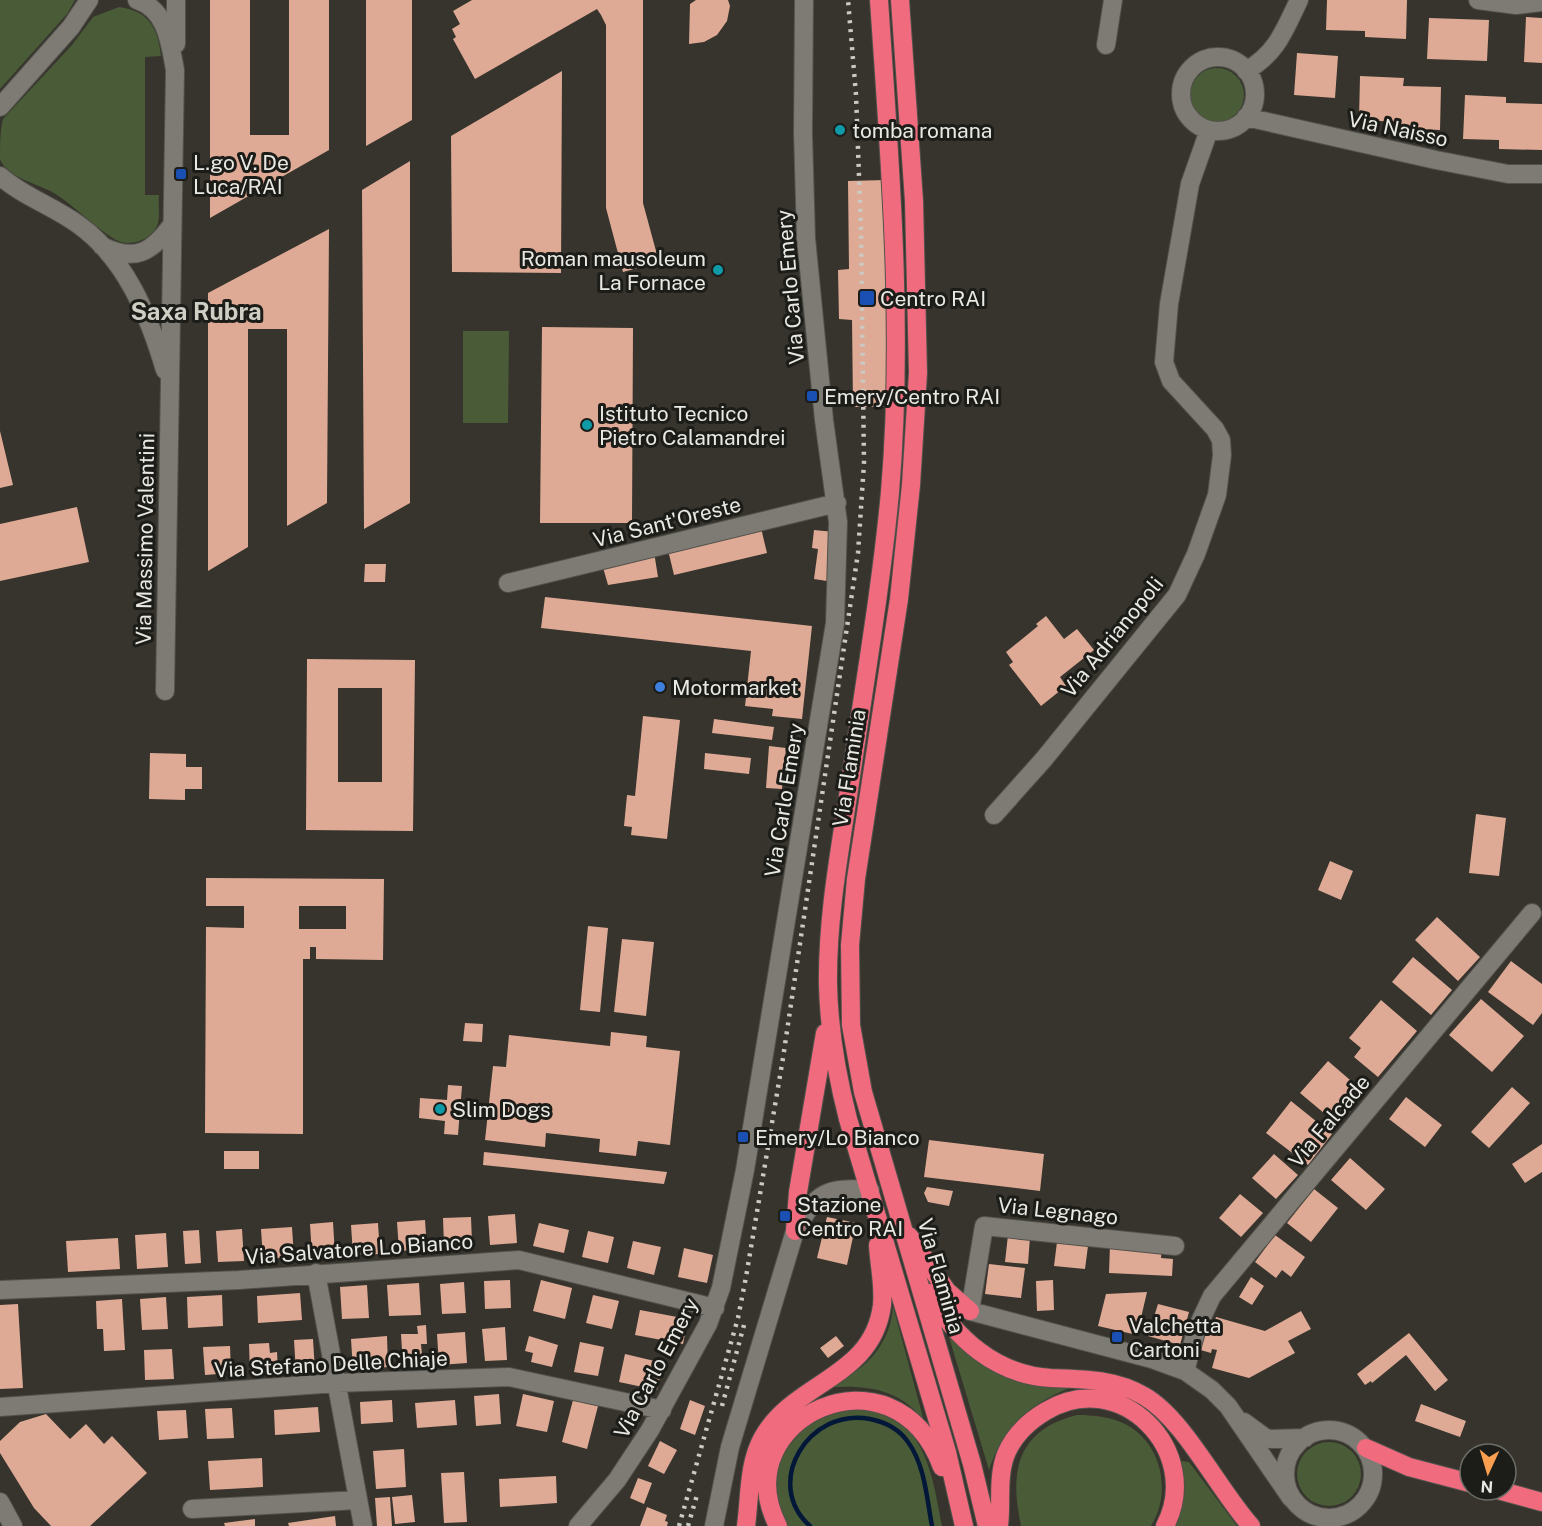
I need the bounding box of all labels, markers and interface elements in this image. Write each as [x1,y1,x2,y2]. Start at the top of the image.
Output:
street label: Via Naisso [1346,106,1450,152]
place label: tomba romana [852,118,992,143]
marker: tomba romana [833,123,847,137]
place label: L.go V. De Luca/RAI [193,150,289,199]
marker: L.go V. De Luca/RAI [174,167,188,181]
street label: Via Carlo Emery [771,209,809,365]
place label: Roman mausoleum La Fornace [521,246,706,295]
marker: Roman mausoleum La Fornace [711,263,725,277]
place label: Centro RAI [880,286,986,311]
marker: Centro RAI [858,289,876,307]
district label: Saxa Rubra [130,297,262,325]
place label: Emery/Centro RAI [824,384,1000,409]
marker: Emery/Centro RAI [805,389,819,403]
place label: Istituto Tecnico Pietro Calamandrei [599,401,785,450]
marker: Istituto Tecnico Pietro Calamandrei [580,418,594,432]
street label: Via Massimo Valentini [131,433,159,645]
street label: Via Sant'Oreste [590,492,744,552]
street label: Via Adrianopoli [1056,572,1168,702]
place label: Motormarket [672,675,799,700]
marker: Motormarket [653,680,667,694]
street label: Via Flaminia [827,707,871,829]
street label: Via Carlo Emery [759,721,809,879]
street label: Via Falcade [1283,1070,1375,1172]
place label: Slim Dogs [452,1097,551,1122]
marker: Slim Dogs [433,1102,447,1116]
place label: Emery/Lo Bianco [755,1125,920,1150]
marker: Emery/Lo Bianco [736,1130,750,1144]
place label: Stazione Centro RAI [797,1192,903,1241]
street label: Via Legnago [997,1192,1119,1230]
marker: Stazione Centro RAI [778,1209,792,1223]
street label: Via Flaminia [913,1215,969,1337]
street label: Via Salvatore Lo Bianco [244,1229,474,1269]
street label: Via Carlo Emery [608,1294,704,1442]
place label: Valchetta Cartoni [1129,1313,1221,1362]
marker: Valchetta Cartoni [1110,1330,1124,1344]
street label: Via Stefano Delle Chiaje [213,1345,449,1383]
north arrow [1458,1442,1518,1502]
text: N [1480,1477,1494,1496]

